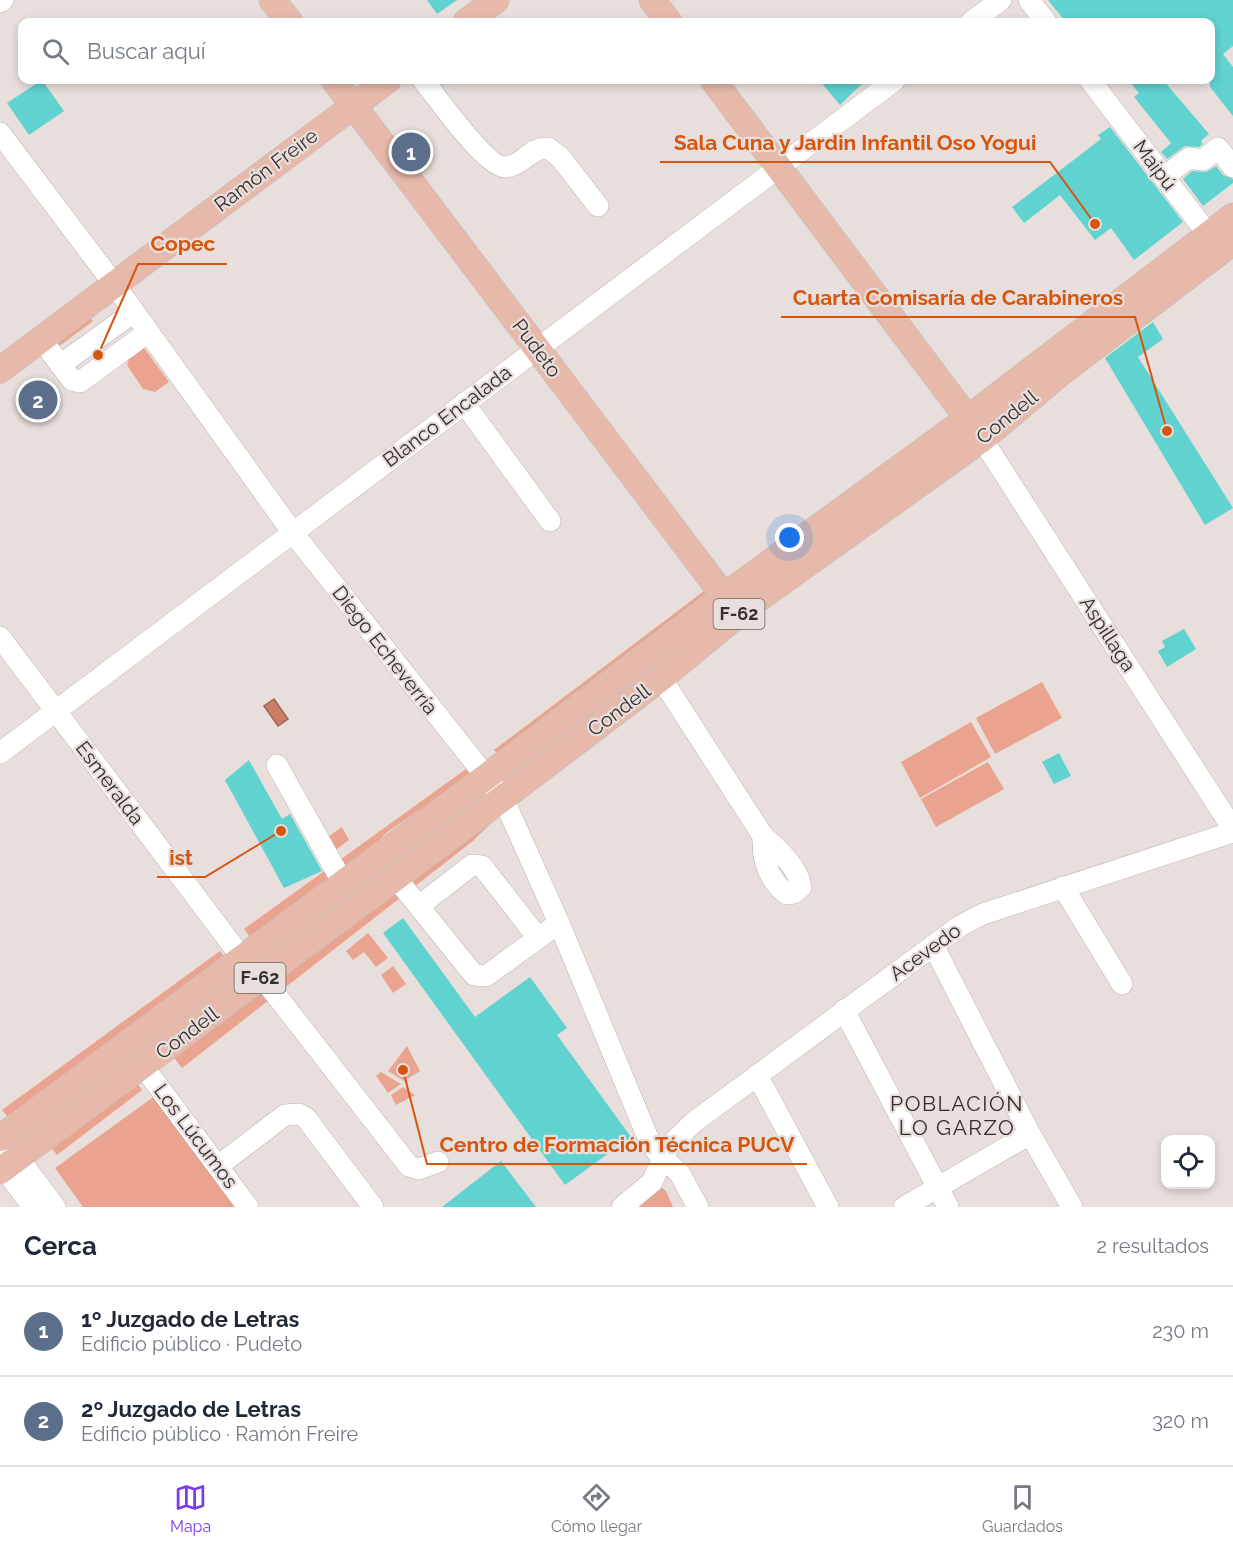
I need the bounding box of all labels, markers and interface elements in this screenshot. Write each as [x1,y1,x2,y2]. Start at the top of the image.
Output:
search box [18,18,1215,84]
icon: search [39,35,72,68]
text: Buscar aquí [87,38,206,64]
street label: Ramón Freire [210,123,323,217]
callout: Sala Cuna y Jardin Infantil Oso Yogui [660,123,1050,162]
pin: 1 [392,130,430,174]
text: Sala Cuna y Jardin Infantil Oso Yogui [674,130,1036,155]
street label: Maipú [1128,135,1182,195]
callout: Copec [138,225,227,264]
text: Copec [151,231,216,256]
callout: Cuarta Comisaría de Carabineros [781,278,1135,317]
text: Cuarta Comisaría de Carabineros [793,285,1123,310]
street label: Pudeto [507,314,567,382]
street label: Blanco Encalada [378,360,516,472]
pin: 2 [18,378,57,422]
street label: Condell [971,385,1043,449]
your location [775,523,804,552]
street label: Diego Echeverría [327,581,443,719]
street label: Aspillaga [1075,592,1141,676]
road number: F-62 [714,599,764,629]
street label: Condell [583,678,656,741]
street label: Esmeralda [71,736,149,830]
callout: ist [157,838,205,877]
text: ist [169,845,193,870]
street label: Acevedo [885,918,965,986]
road number: F-62 [234,963,286,993]
street label: Condell [151,1001,224,1064]
street label: Los Lúcumos [149,1079,243,1193]
district label: POBLACIÓN LO GARZO [890,1091,1024,1140]
callout: Centro de Formación Técnica PUCV [427,1125,807,1164]
text: Centro de Formación Técnica PUCV [440,1132,795,1157]
map controls [1161,1135,1215,1189]
button: locate [1161,1135,1215,1189]
text: Cerca [24,1231,97,1261]
text: 2 resultados [1096,1234,1209,1258]
text: 1º Juzgado de Letras [81,1306,299,1332]
text: 1 [39,1319,48,1343]
text: 230 m [1152,1319,1209,1343]
text: Edificio público · Pudeto [81,1332,302,1356]
text: 2º Juzgado de Letras [81,1396,301,1422]
text: 2 [38,1409,49,1433]
text: 320 m [1152,1409,1209,1433]
text: Edificio público · Ramón Freire [81,1422,358,1446]
tab: Mapa [170,1481,211,1536]
tab: Cómo llegar [551,1481,642,1536]
tab: Guardados [982,1481,1063,1536]

